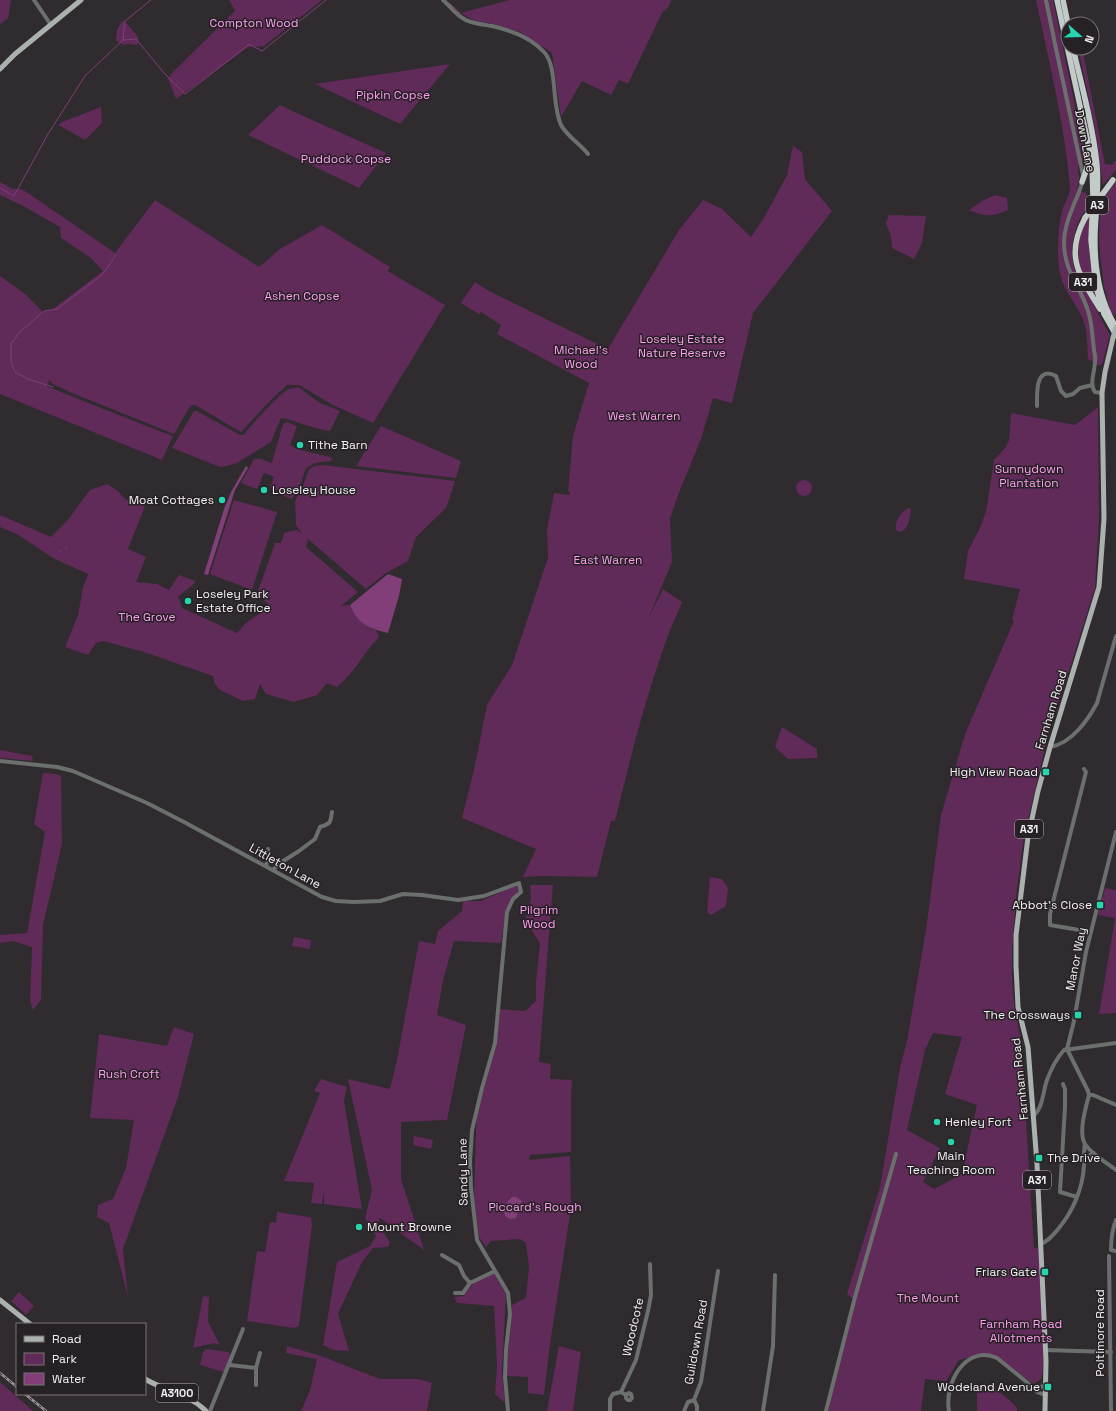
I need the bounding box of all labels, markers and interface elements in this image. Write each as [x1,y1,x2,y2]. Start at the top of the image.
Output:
park label: Compton Wood [210,15,298,31]
north arrow [1060,16,1100,56]
text: N [1082,34,1097,45]
park label: Pipkin Copse [356,87,430,103]
street label: Down Lane [1071,108,1099,174]
park label: Puddock Copse [301,151,391,167]
road number: A3 [1086,196,1108,214]
road number: A31 [1069,273,1097,291]
park label: Ashen Copse [264,288,340,304]
park label: Loseley Estate Nature Reserve [638,331,726,361]
park label: Michael's Wood [554,342,608,372]
park label: West Warren [608,408,680,424]
place label: Tithe Barn [308,437,368,453]
marker: Tithe Barn [295,440,305,450]
park label: Sunnydown Plantation [995,461,1063,491]
place label: Loseley House [272,482,356,498]
marker: Loseley House [259,485,269,495]
place label: Moat Cottages [129,492,214,508]
marker: Moat Cottages [217,495,227,505]
park label: East Warren [574,552,642,568]
place label: Loseley Park Estate Office [196,586,271,616]
marker: Loseley Park Estate Office [183,596,193,606]
park label: The Grove [118,609,176,625]
street label: Farnham Road [1031,668,1071,752]
place label: High View Road [950,764,1038,780]
marker: High View Road [1041,767,1051,777]
road number: A31 [1015,820,1043,838]
street label: Littleton Lane [246,840,324,892]
place label: Abbot's Close [1012,897,1092,913]
marker: Abbot's Close [1095,900,1105,910]
park label: Pilgrim Wood [520,902,558,932]
street label: Manor Way [1062,926,1090,992]
place label: The Crossways [983,1007,1070,1023]
marker: The Crossways [1073,1010,1083,1020]
street label: Farnham Road [1008,1037,1032,1121]
park label: Rush Croft [98,1066,160,1082]
place label: Henley Fort [945,1114,1012,1130]
marker: Henley Fort [932,1117,942,1127]
marker: Main Teaching Room [946,1137,956,1147]
street label: Sandy Lane [454,1138,472,1206]
place label: Main Teaching Room [907,1148,995,1178]
place label: The Drive [1047,1150,1100,1166]
marker: The Drive [1034,1153,1044,1163]
road number: A31 [1023,1171,1051,1189]
park label: Piccard's Rough [488,1199,582,1215]
place label: Mount Browne [367,1219,452,1235]
marker: Mount Browne [354,1222,364,1232]
place label: Friars Gate [975,1264,1037,1280]
marker: Friars Gate [1040,1267,1050,1277]
street label: Poltimore Road [1092,1289,1108,1377]
park label: The Mount [897,1290,959,1306]
street label: Woodcote [618,1296,648,1358]
street label: Guildown Road [681,1298,711,1386]
park label: Farnham Road Allotments [980,1316,1062,1346]
legend [16,1323,146,1395]
text: Road [52,1331,81,1347]
text: Park [52,1351,77,1367]
text: Water [52,1371,86,1387]
place label: Wodeland Avenue [937,1379,1040,1395]
marker: Wodeland Avenue [1043,1382,1053,1392]
road number: A3100 [156,1384,198,1402]

